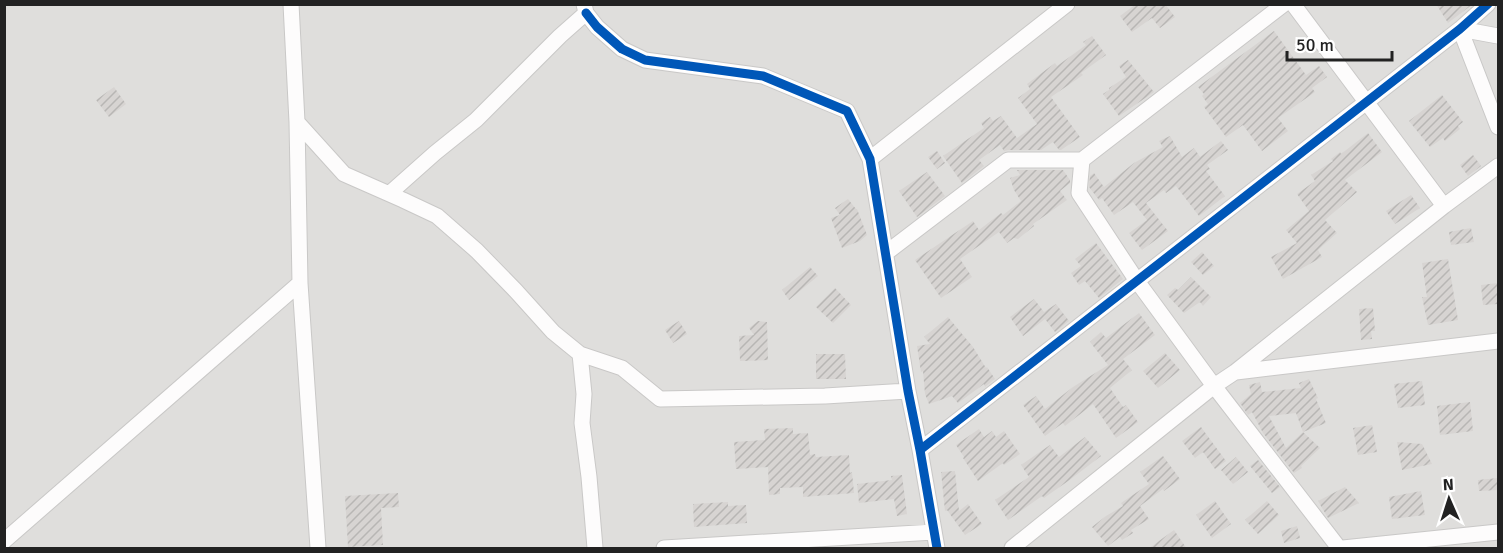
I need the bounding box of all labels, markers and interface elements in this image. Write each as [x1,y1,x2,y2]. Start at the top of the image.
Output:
scale bar [1287,24,1392,62]
text: 50 m [1296,34,1334,56]
north arrow [1419,469,1479,529]
text: N [1442,475,1454,495]

